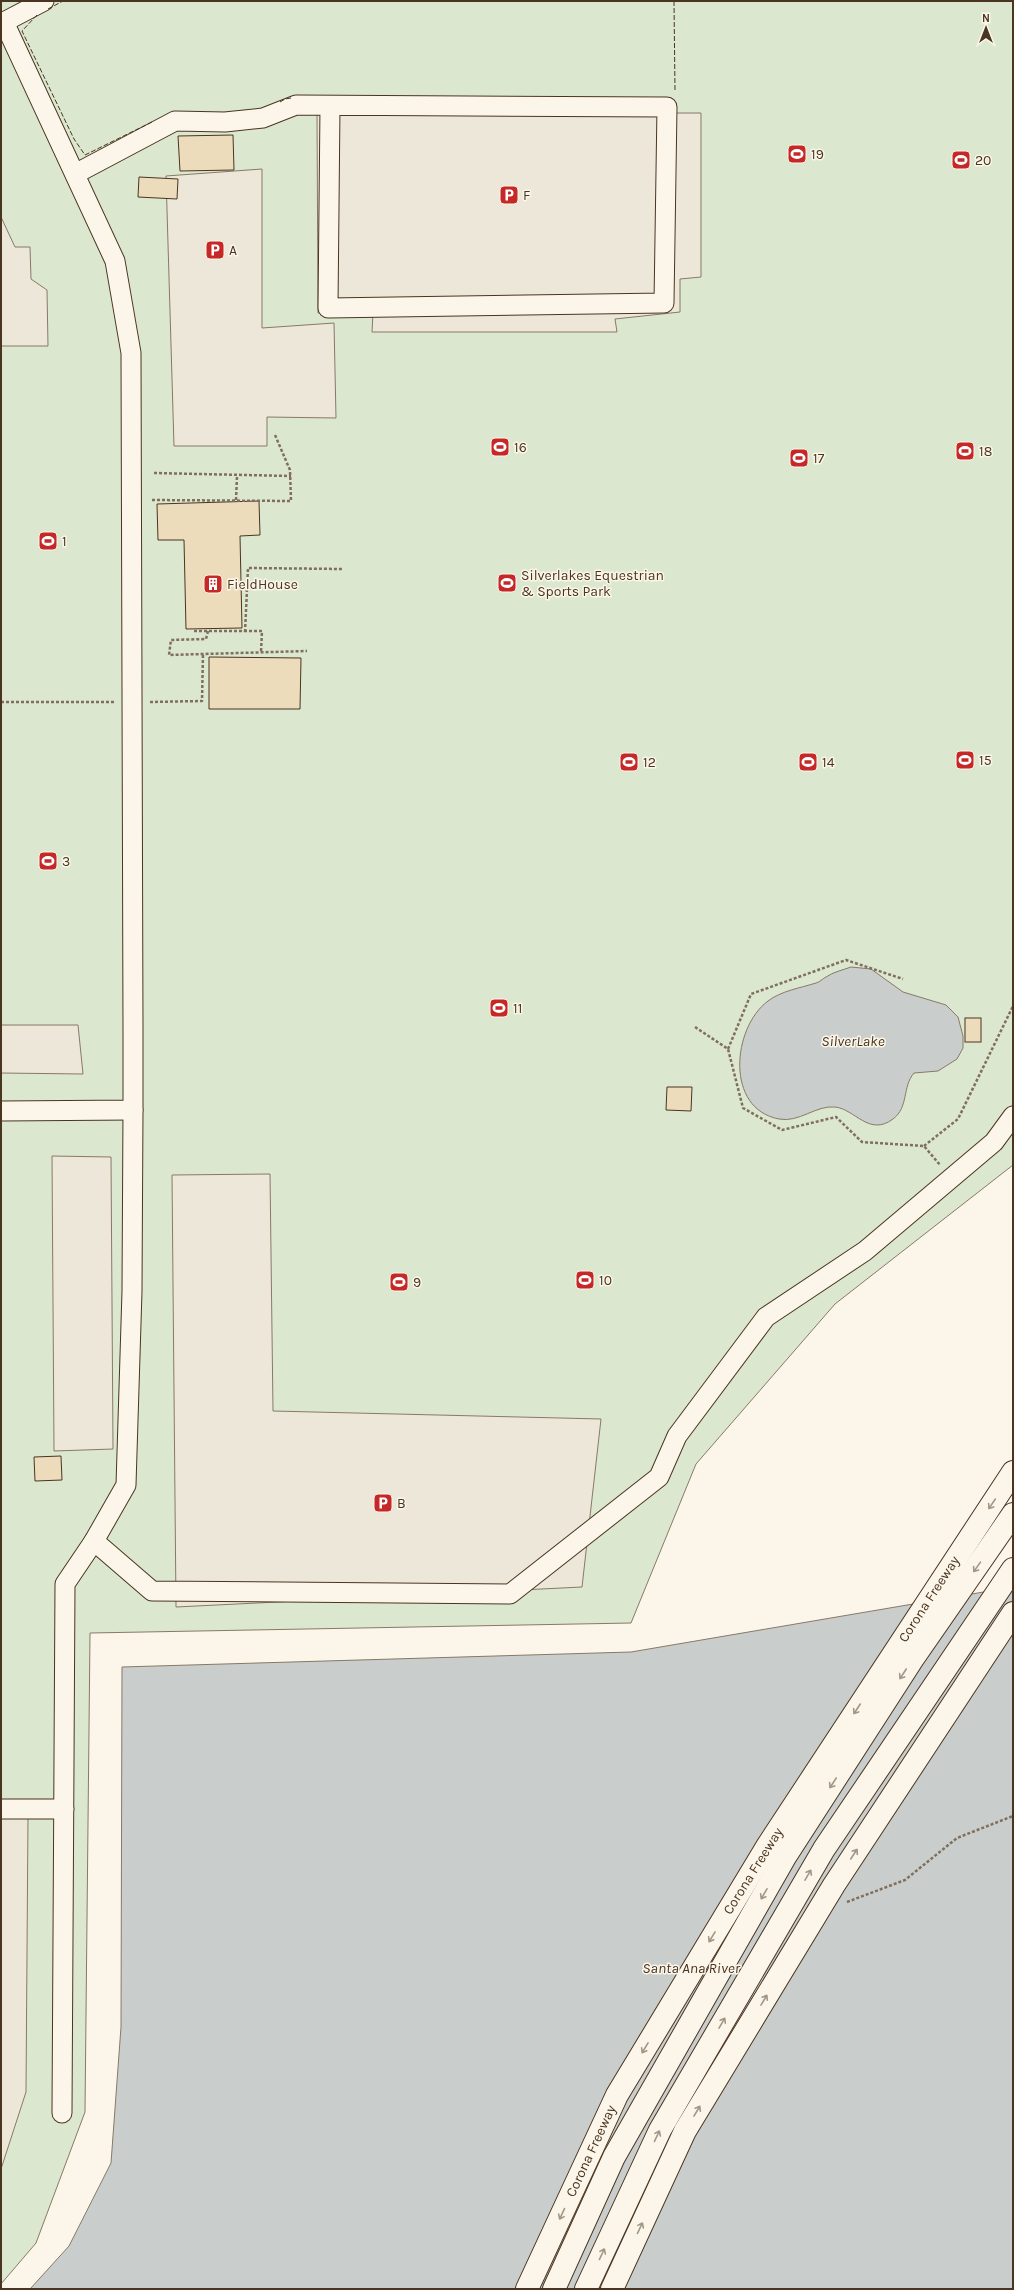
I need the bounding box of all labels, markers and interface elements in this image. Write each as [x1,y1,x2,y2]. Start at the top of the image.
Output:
north arrow [966,8,1006,48]
text: N [982,12,990,25]
sports icon: 19 [786,143,808,165]
place label: 19 [811,146,824,163]
sports icon: 20 [950,149,972,171]
place label: 20 [975,152,991,169]
parking icon: F [498,184,520,206]
place label: F [523,187,530,204]
parking icon: A [204,239,226,261]
place label: A [229,242,237,259]
sports icon: 16 [489,436,511,458]
place label: 16 [514,439,527,456]
sports icon: 18 [954,440,976,462]
place label: 18 [979,443,992,460]
sports icon: 17 [788,447,810,469]
place label: 17 [813,450,825,467]
sports icon: 1 [37,530,59,552]
place label: 1 [62,533,67,550]
place label: Silverlakes Equestrian & Sports Park [521,567,664,600]
sports icon: Silverlakes Equestrian & Sports Park [496,572,518,594]
building icon: FieldHouse [202,573,224,595]
place label: FieldHouse [227,576,298,593]
sports icon: 15 [954,749,976,771]
sports icon: 12 [618,751,640,773]
sports icon: 14 [797,751,819,773]
place label: 15 [979,752,992,769]
place label: 12 [643,754,656,771]
place label: 14 [822,754,835,771]
sports icon: 3 [37,850,59,872]
place label: 3 [62,853,70,870]
sports icon: 11 [488,997,510,1019]
place label: 11 [513,1000,522,1017]
water label: SilverLake [821,1032,885,1050]
sports icon: 10 [574,1269,596,1291]
sports icon: 9 [388,1271,410,1293]
place label: 10 [599,1272,612,1289]
place label: 9 [413,1274,421,1291]
parking icon: B [372,1492,394,1514]
place label: B [397,1495,406,1512]
one-way arrow [987,1498,996,1509]
street label: Corona Freeway [895,1552,964,1645]
one-way arrow [973,1561,981,1572]
one-way arrow [899,1668,907,1679]
one-way arrow [853,1703,861,1714]
one-way arrow [828,1778,837,1789]
street label: Corona Freeway [719,1824,787,1918]
one-way arrow [851,1848,859,1860]
one-way arrow [805,1869,813,1881]
one-way arrow [760,1888,768,1900]
one-way arrow [708,1931,716,1943]
water label: Santa Ana River [642,1959,741,1977]
one-way arrow [761,1994,769,2006]
one-way arrow [719,2017,727,2029]
one-way arrow [641,2042,649,2053]
street label: Corona Freeway [562,2102,620,2200]
one-way arrow [693,2106,701,2117]
one-way arrow [654,2130,661,2142]
one-way arrow [558,2208,565,2220]
one-way arrow [637,2223,644,2235]
one-way arrow [599,2248,606,2260]

